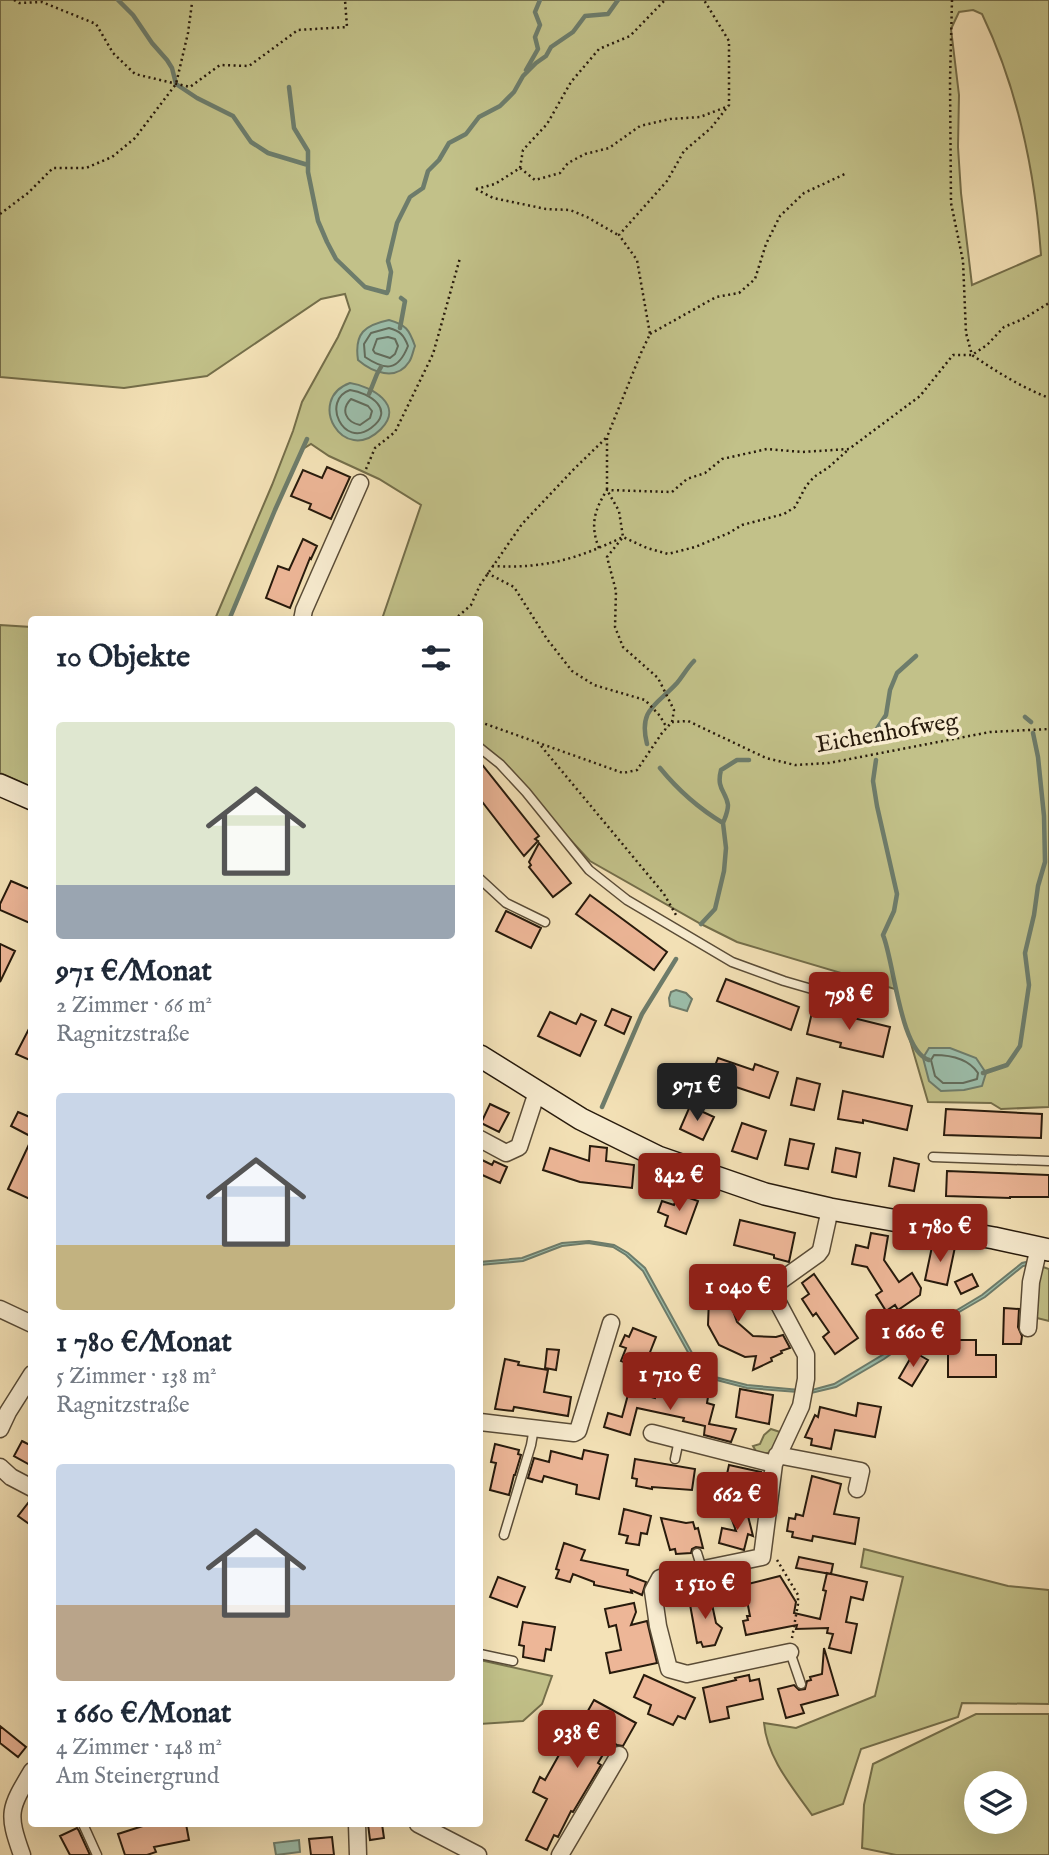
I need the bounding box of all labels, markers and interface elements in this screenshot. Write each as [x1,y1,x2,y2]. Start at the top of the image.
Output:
text: 10 Objekte [56,639,190,677]
icon: filters [417,639,455,677]
street label: Eichenhofweg [814,706,962,761]
icon: home [193,768,319,894]
text: 971 €/Monat [56,953,212,991]
pin: 798 € [800,972,898,1032]
text: 798 € [825,980,873,1009]
text: 2 Zimmer · 66 m² [56,991,212,1020]
text: Ragnitzstraße [56,1020,189,1049]
pin: 971 € [648,1064,746,1123]
text: 971 € [673,1071,721,1100]
icon: home [193,1139,319,1265]
pin: 842 € [630,1154,728,1213]
text: 842 € [654,1161,704,1190]
pin: 1 780 € [875,1204,1005,1264]
text: 1 780 € [908,1212,972,1241]
pin: 1 040 € [673,1264,803,1324]
text: 1 040 € [705,1272,771,1301]
pin: 1 660 € [848,1310,978,1369]
text: 1 660 € [882,1317,944,1346]
text: 1 780 €/Monat [56,1324,232,1362]
pin: 1 710 € [605,1352,735,1412]
text: 1 710 € [639,1360,701,1389]
text: 5 Zimmer · 138 m² [56,1362,217,1391]
text: Ragnitzstraße [56,1391,189,1420]
pin: 662 € [688,1472,786,1532]
text: 662 € [713,1480,761,1509]
icon: home [193,1510,319,1636]
pin: 1 510 € [640,1562,770,1621]
text: 1 510 € [675,1569,735,1598]
text: 1 660 €/Monat [56,1695,231,1733]
pin: 938 € [528,1710,626,1770]
text: 938 € [554,1718,600,1747]
text: 4 Zimmer · 148 m² [56,1733,222,1762]
text: Am Steinergrund [56,1762,219,1791]
map controls [964,1771,1027,1834]
button: layers [964,1771,1027,1834]

